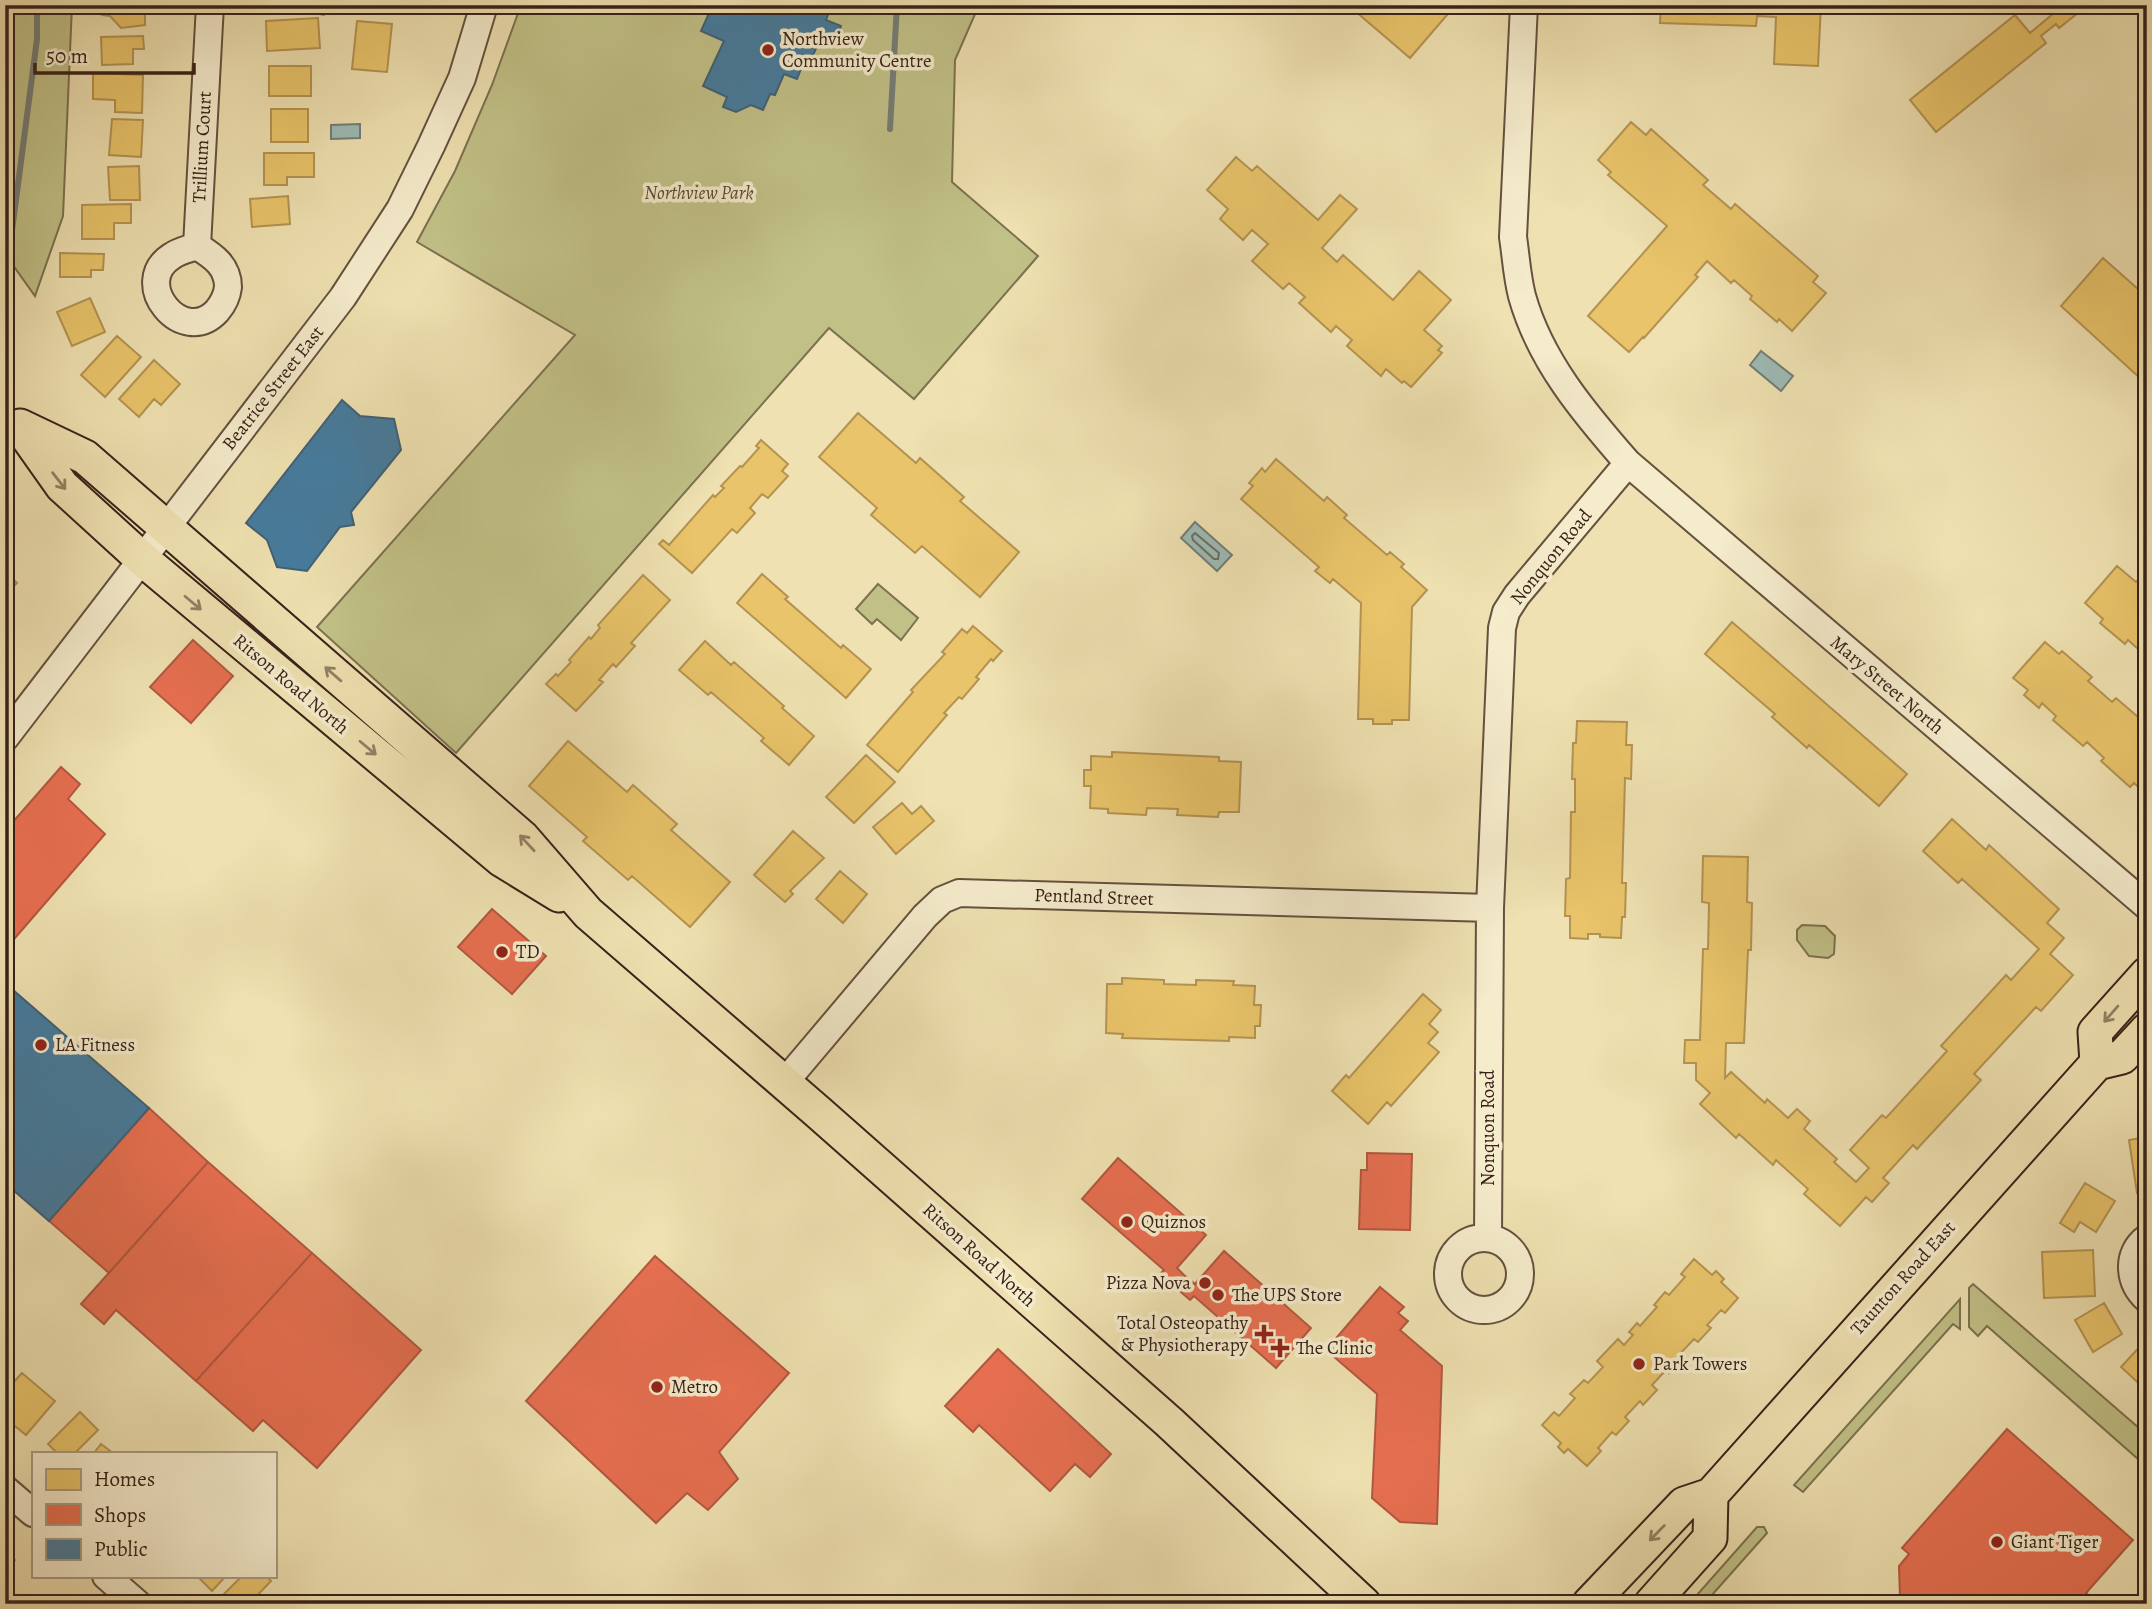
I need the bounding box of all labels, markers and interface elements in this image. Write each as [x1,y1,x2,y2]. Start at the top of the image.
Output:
place label: Northview Community Centre [782,26,931,74]
scale bar [35,32,194,76]
text: 50 m [46,42,88,70]
marker: Northview Community Centre [760,42,776,58]
street label: Trillium Court [186,91,218,203]
park label: Northview Park [644,180,754,206]
street label: Beatrice Street East [216,320,330,456]
one-way arrow [52,472,67,490]
street label: Nonquon Road [1504,503,1598,610]
one-way arrow [184,594,202,610]
street label: Ritson Road North [227,628,355,740]
street label: Mary Street North [1824,630,1950,740]
one-way arrow [325,667,343,683]
one-way arrow [359,740,377,756]
one-way arrow [519,834,535,852]
street label: Pentland Street [1034,882,1154,912]
place label: TD [516,939,540,965]
marker: TD [494,944,510,960]
one-way arrow [2103,1005,2119,1023]
place label: LA Fitness [55,1032,135,1058]
marker: LA Fitness [33,1037,49,1053]
street label: Nonquon Road [1475,1069,1501,1186]
street label: Ritson Road North [917,1197,1041,1313]
place label: Quiznos [1141,1209,1206,1235]
marker: Quiznos [1119,1214,1135,1230]
street label: Taunton Road East [1845,1215,1961,1341]
place label: Pizza Nova [1106,1270,1191,1296]
marker: Pizza Nova [1197,1275,1213,1291]
place label: The UPS Store [1232,1282,1342,1308]
marker: The UPS Store [1210,1287,1226,1303]
place label: Total Osteopathy & Physiotherapy [1117,1310,1249,1358]
marker: Total Osteopathy & Physiotherapy [1254,1324,1274,1344]
place label: The Clinic [1296,1335,1373,1361]
marker: The Clinic [1270,1338,1290,1358]
place label: Park Towers [1653,1351,1747,1377]
marker: Park Towers [1631,1356,1647,1372]
place label: Metro [671,1374,718,1400]
marker: Metro [649,1379,665,1395]
legend [32,1452,276,1578]
text: Homes [94,1465,155,1493]
text: Shops [94,1501,146,1529]
one-way arrow [1648,1525,1665,1542]
place label: Giant Tiger [2011,1529,2098,1555]
marker: Giant Tiger [1989,1534,2005,1550]
text: Public [94,1535,148,1563]

